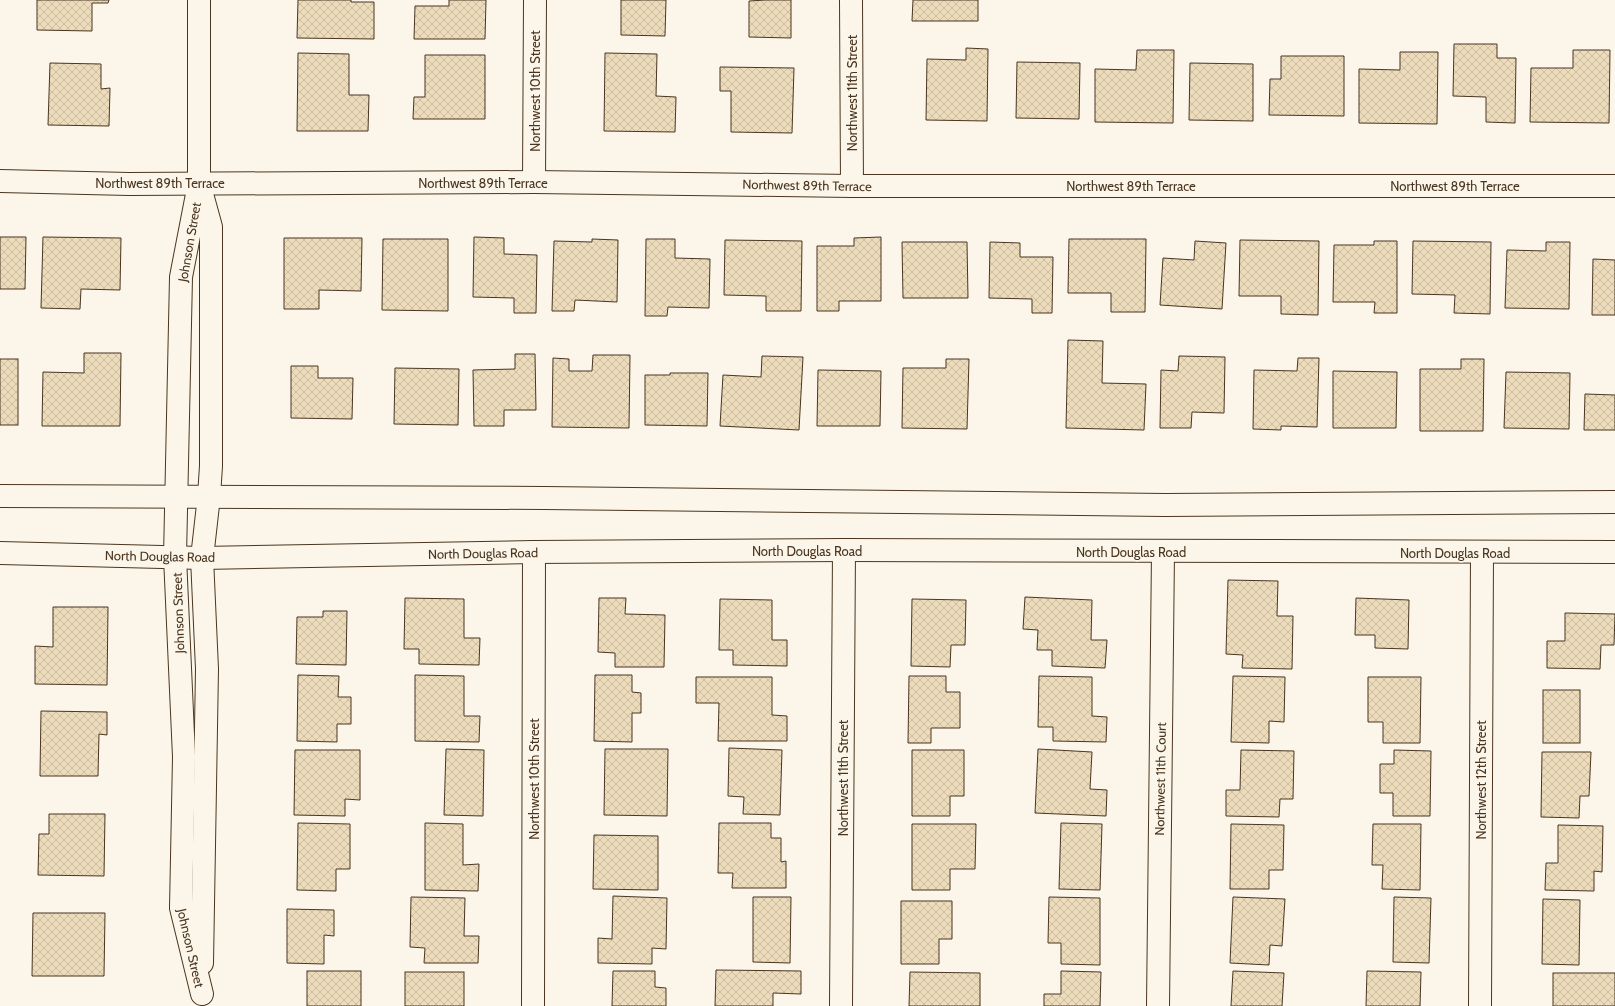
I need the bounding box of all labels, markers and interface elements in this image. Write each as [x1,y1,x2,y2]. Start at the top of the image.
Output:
street label: Northwest 10th Street [527,30,543,152]
street label: Northwest 11th Street [844,34,860,151]
street label: Northwest 89th Terrace [95,175,225,191]
street label: Northwest 89th Terrace [418,175,548,191]
street label: Northwest 89th Terrace [742,176,872,194]
street label: Northwest 89th Terrace [1066,178,1196,194]
street label: Northwest 89th Terrace [1390,178,1520,194]
street label: Johnson Street [174,200,204,284]
street label: North Douglas Road [752,543,862,559]
street label: North Douglas Road [428,544,538,562]
street label: North Douglas Road [1076,544,1186,560]
street label: North Douglas Road [1400,545,1510,561]
street label: North Douglas Road [105,547,215,565]
street label: Johnson Street [169,572,187,655]
street label: Northwest 10th Street [526,718,542,840]
street label: Northwest 11th Street [835,719,851,836]
street label: Northwest 12th Street [1473,720,1489,840]
street label: Northwest 11th Court [1151,722,1169,836]
street label: Johnson Street [174,906,208,990]

